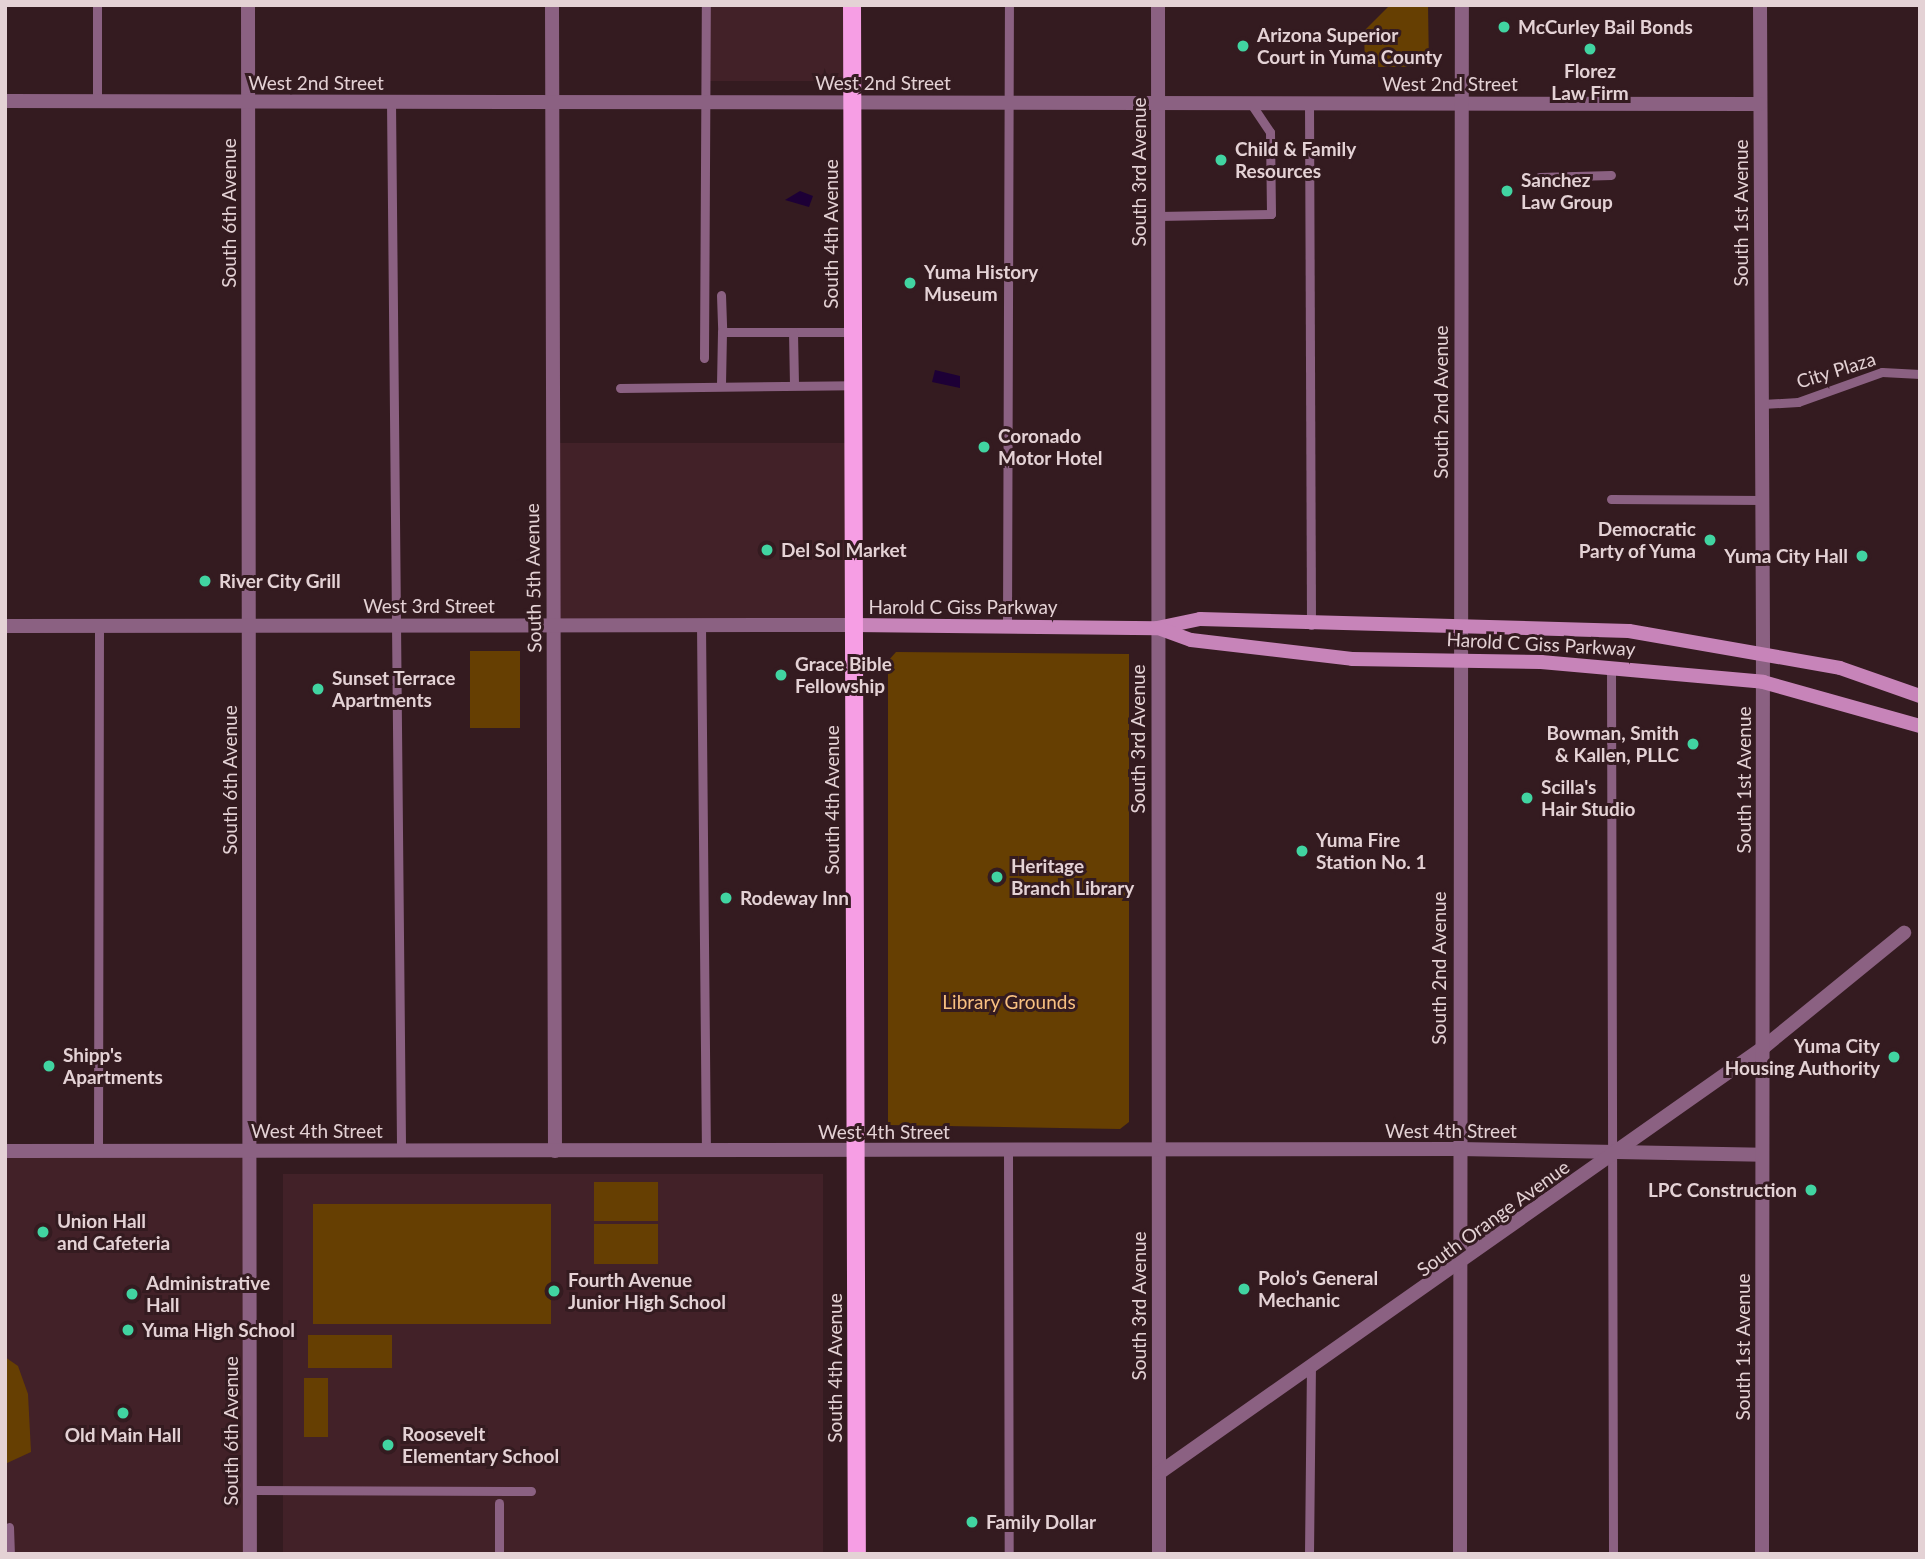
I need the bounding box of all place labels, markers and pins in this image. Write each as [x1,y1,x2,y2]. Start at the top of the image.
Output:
place label: McCurley Bail Bonds [1518,16,1693,38]
marker: McCurley Bail Bonds [1496,19,1512,35]
place label: Arizona Superior Court in Yuma County [1257,24,1443,68]
marker: Arizona Superior Court in Yuma County [1235,38,1251,54]
marker: Florez Law Firm [1582,41,1598,57]
place label: Florez Law Firm [1551,60,1629,104]
place label: Child & Family Resources [1235,138,1356,182]
marker: Child & Family Resources [1213,152,1229,168]
place label: Sanchez Law Group [1521,169,1613,213]
marker: Sanchez Law Group [1499,183,1515,199]
place label: Yuma History Museum [924,261,1038,305]
marker: Yuma History Museum [902,275,918,291]
place label: Coronado Motor Hotel [998,425,1103,469]
marker: Coronado Motor Hotel [976,439,992,455]
place label: Democratic Party of Yuma [1577,518,1696,562]
marker: Democratic Party of Yuma [1702,532,1718,548]
place label: Del Sol Market [781,539,907,561]
marker: Del Sol Market [759,542,775,558]
place label: Yuma City Hall [1724,545,1848,567]
marker: Yuma City Hall [1854,548,1870,564]
place label: River City Grill [219,570,342,592]
marker: River City Grill [197,573,213,589]
place label: Grace Bible Fellowship [795,653,892,697]
place label: Sunset Terrace Apartments [332,667,456,711]
marker: Grace Bible Fellowship [773,667,789,683]
marker: Sunset Terrace Apartments [310,681,326,697]
place label: Bowman, Smith & Kallen, PLLC [1547,722,1679,766]
marker: Bowman, Smith & Kallen, PLLC [1685,736,1701,752]
place label: Scilla's Hair Studio [1541,776,1636,820]
marker: Scilla's Hair Studio [1519,790,1535,806]
place label: Yuma Fire Station No. 1 [1316,829,1426,873]
marker: Yuma Fire Station No. 1 [1294,843,1310,859]
place label: Heritage Branch Library [1011,855,1134,899]
marker: Heritage Branch Library [989,869,1005,885]
place label: Rodeway Inn [740,887,849,909]
marker: Rodeway Inn [718,890,734,906]
place label: Yuma City Housing Authority [1724,1035,1880,1079]
place label: Shipp's Apartments [63,1044,163,1088]
marker: Yuma City Housing Authority [1886,1049,1902,1065]
marker: Shipp's Apartments [41,1058,57,1074]
place label: LPC Construction [1648,1179,1797,1201]
marker: LPC Construction [1803,1182,1819,1198]
place label: Union Hall and Cafeteria [57,1210,170,1254]
marker: Union Hall and Cafeteria [35,1224,51,1240]
place label: Polo’s General Mechanic [1258,1267,1378,1311]
place label: Fourth Avenue Junior High School [568,1269,726,1313]
place label: Administrative Hall [146,1272,270,1316]
marker: Polo’s General Mechanic [1236,1281,1252,1297]
marker: Fourth Avenue Junior High School [546,1283,562,1299]
marker: Administrative Hall [124,1286,140,1302]
place label: Yuma High School [142,1319,295,1341]
marker: Yuma High School [120,1322,136,1338]
marker: Old Main Hall [115,1405,131,1421]
place label: Roosevelt Elementary School [402,1423,560,1467]
place label: Old Main Hall [65,1424,181,1446]
marker: Roosevelt Elementary School [380,1437,396,1453]
place label: Family Dollar [986,1511,1097,1533]
marker: Family Dollar [964,1514,980,1530]

